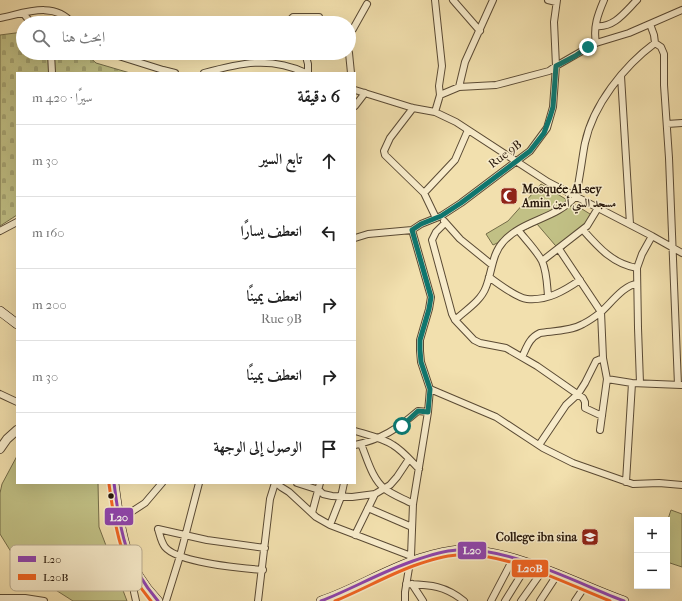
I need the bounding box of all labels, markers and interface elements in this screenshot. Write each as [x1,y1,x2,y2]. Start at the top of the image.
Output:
search box [16,16,356,60]
icon: search [30,27,52,49]
text: ابحث هنا [62,28,105,46]
route end [579,38,597,56]
text: 6 دقيقة [297,86,340,106]
text: سيرًا · 420 m [32,90,93,105]
street label: Rue 9B [486,137,524,171]
text: تابع السير [260,150,302,168]
icon: ahead [318,150,340,172]
text: 30 m [32,153,58,168]
place label: Mosquée Al-sey Amin مسجد السي أمين [521,182,616,214]
mosque icon: Mosquée Al-sey Amin مسجد السي أمين [499,186,519,206]
text: انعطف يسارًا [241,222,302,240]
icon: left [318,222,340,244]
text: 160 m [32,225,64,240]
text: انعطف يمينًا [247,287,302,305]
icon: right [318,294,340,316]
text: 200 m [32,297,67,312]
text: Rue 9B [261,311,302,326]
text: انعطف يمينًا [247,366,302,384]
icon: right [318,366,340,388]
text: 30 m [32,369,58,384]
route start [393,417,411,435]
text: الوصول إلى الوجهة [213,438,302,456]
icon: arrive [318,438,340,460]
unlabelled marker [106,491,116,501]
line badge: L20 [104,507,134,526]
text: L20 [110,511,128,524]
map controls [634,517,670,589]
button: + [634,517,670,553]
school or university icon: College ibn sina [580,527,600,547]
place label: College ibn sina [496,530,577,545]
line badge: L20 [457,541,487,560]
text: L20 [463,544,481,557]
legend [10,545,142,591]
text: L20 [43,553,61,566]
button: − [634,553,670,589]
line badge: L20B [511,559,549,578]
text: L20B [517,562,543,575]
text: L20B [43,571,69,584]

